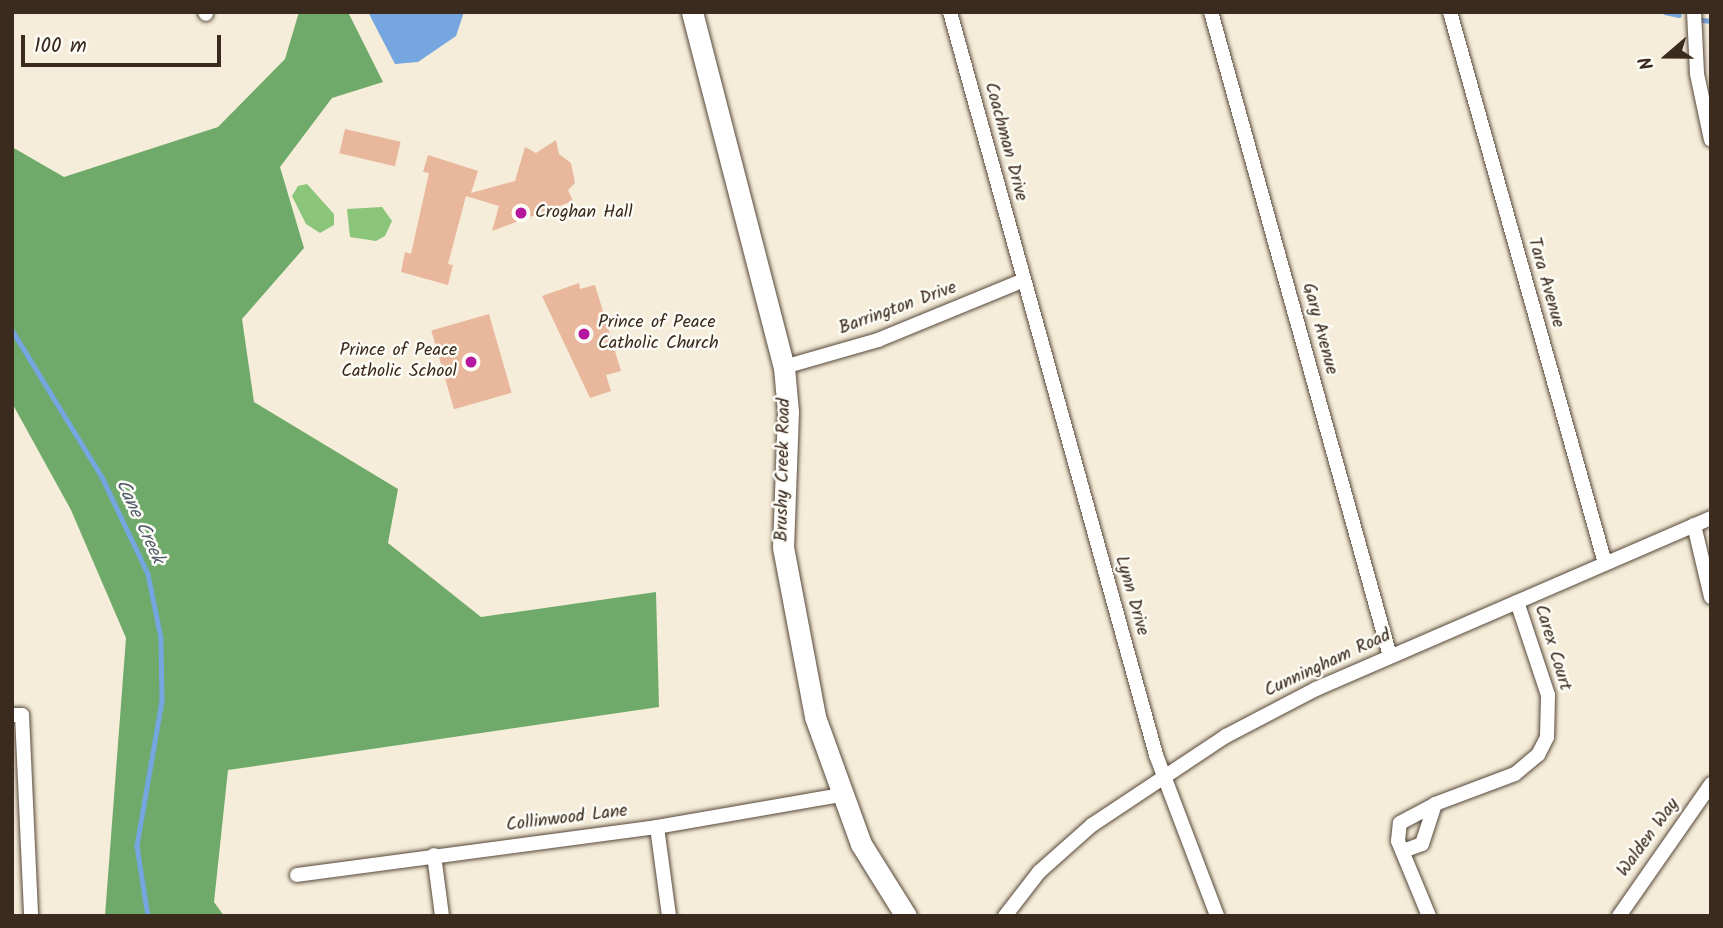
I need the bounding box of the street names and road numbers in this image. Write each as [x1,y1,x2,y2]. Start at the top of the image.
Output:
street label: Coachman Drive [979,80,1031,204]
street label: Tara Avenue [1522,235,1568,331]
street label: Barrington Drive [836,278,960,340]
street label: Gary Avenue [1296,281,1342,377]
street label: Brushy Creek Road [772,398,796,542]
street label: Lynn Drive [1109,554,1153,638]
street label: Carex Court [1529,602,1575,694]
street label: Cunningham Road [1261,625,1395,703]
street label: Walden Way [1613,795,1685,881]
street label: Collinwood Lane [505,801,629,837]

